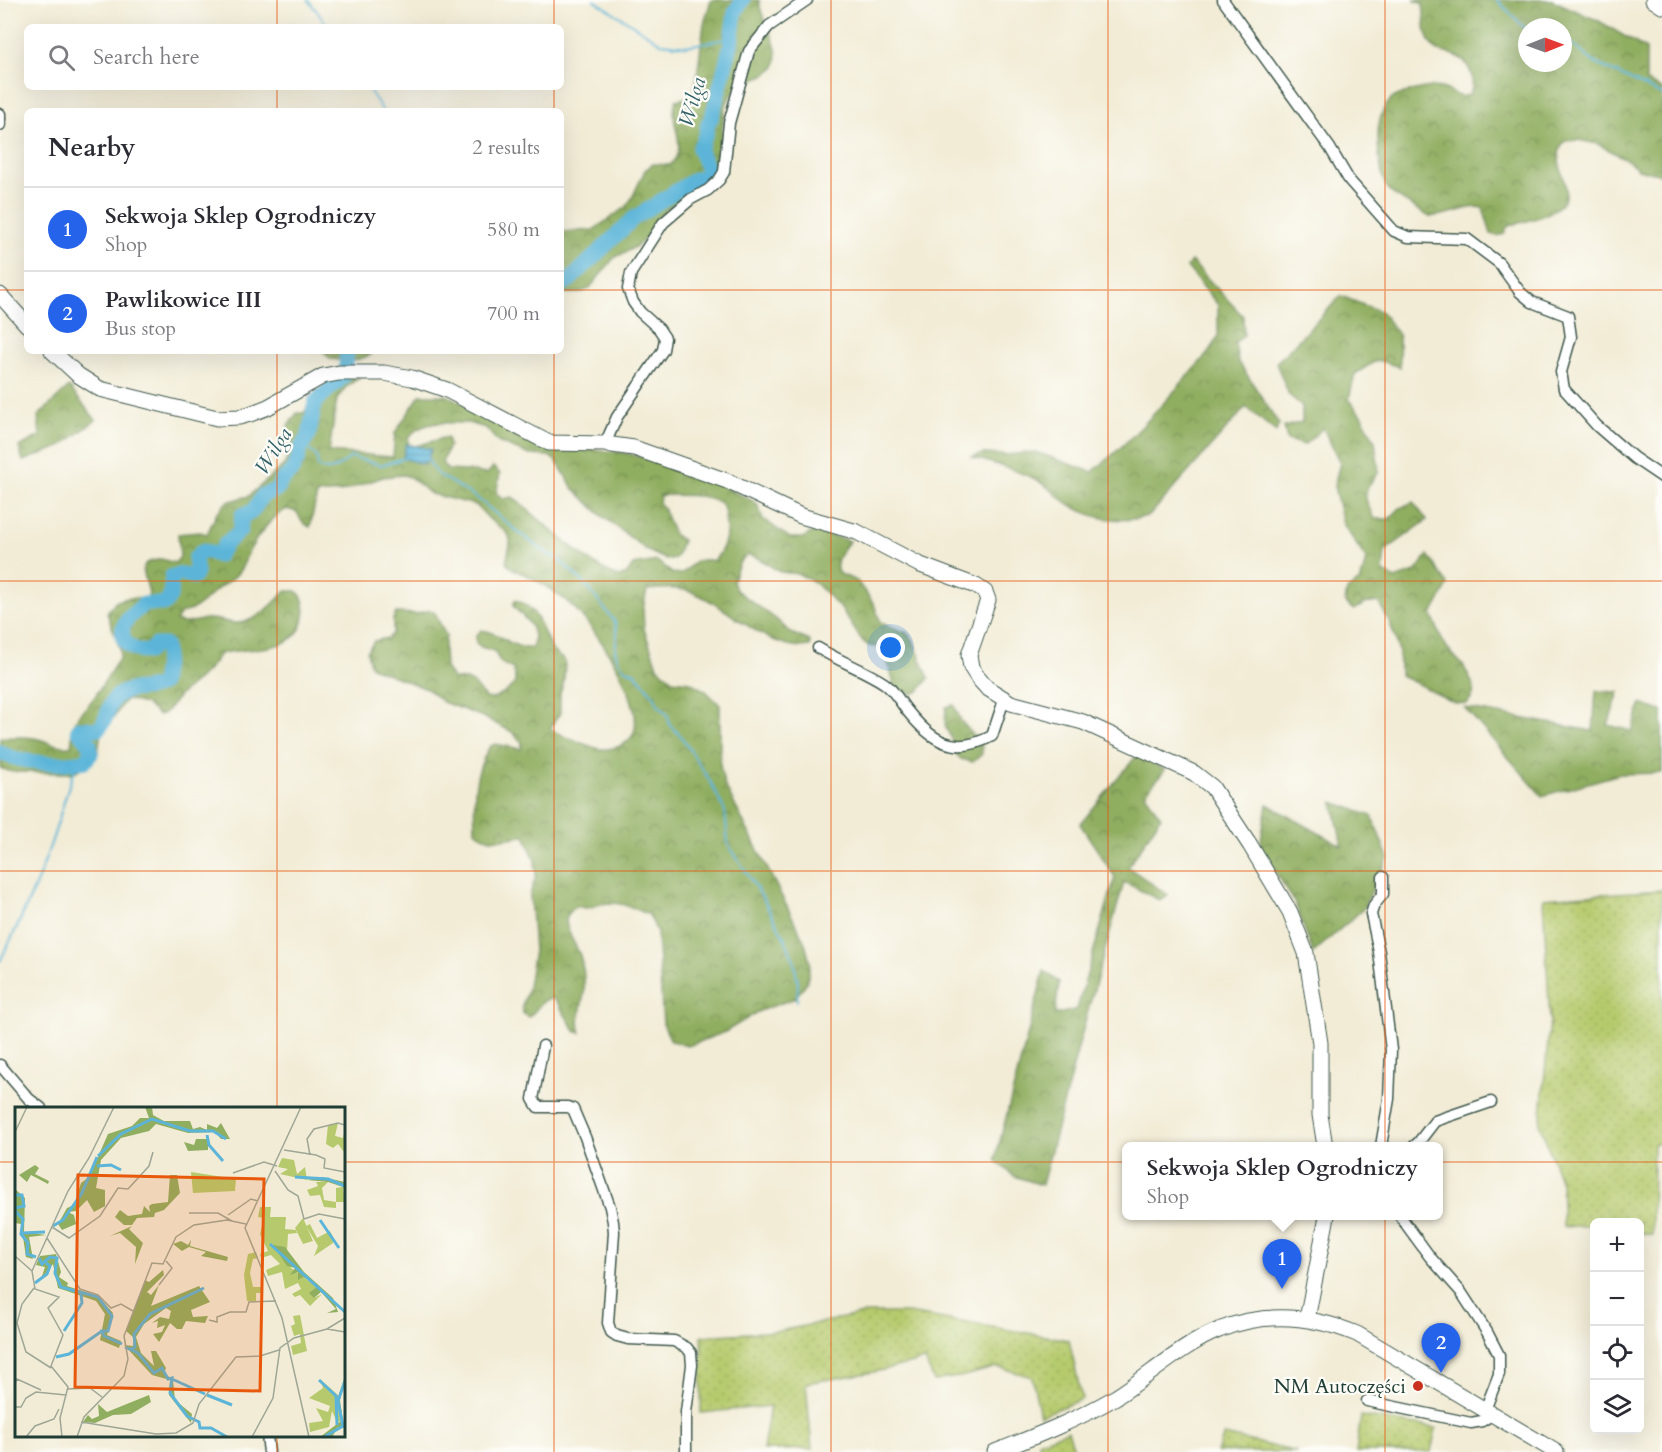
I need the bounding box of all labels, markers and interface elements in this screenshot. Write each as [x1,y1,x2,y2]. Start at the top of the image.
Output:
north arrow [1518,18,1572,72]
search box [24,24,564,90]
icon: search [45,41,78,74]
text: Search here [93,42,200,72]
water label: Wilga [672,74,713,130]
text: Nearby [48,130,136,165]
text: 2 results [472,134,540,161]
text: Sekwoja Sklep Ogrodniczy [105,201,376,231]
text: 1 [62,216,73,243]
text: 580 m [487,216,540,243]
text: Shop [105,231,147,258]
text: Pawlikowice III [105,285,262,315]
text: 2 [62,300,73,327]
text: 700 m [487,300,540,327]
text: Bus stop [105,315,176,342]
water label: Wilga [248,422,299,480]
your location [876,633,905,662]
inset map [15,1107,345,1437]
popup [1122,1142,1443,1220]
text: Sekwoja Sklep Ogrodniczy [1147,1153,1418,1183]
text: Shop [1147,1183,1189,1210]
map controls [1590,1218,1644,1434]
button: + [1590,1218,1644,1272]
pin: 1 [1262,1240,1302,1289]
button: − [1590,1272,1644,1326]
pin: 2 [1422,1324,1460,1373]
button: locate [1590,1326,1644,1380]
place label: NM Autoczęści [1274,1373,1406,1400]
marker: NM Autoczęści [1411,1379,1425,1393]
button: layers [1590,1380,1644,1434]

